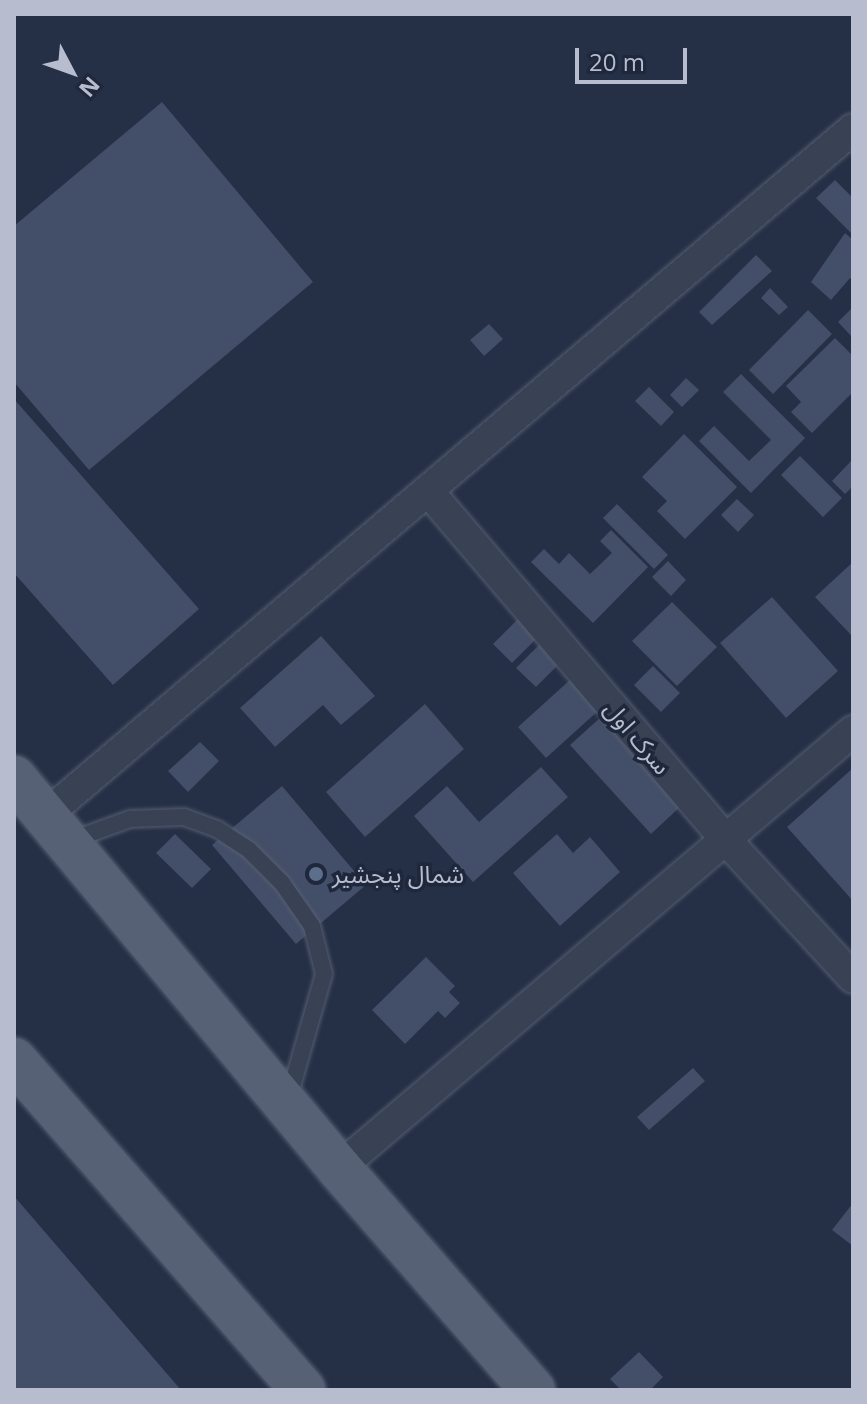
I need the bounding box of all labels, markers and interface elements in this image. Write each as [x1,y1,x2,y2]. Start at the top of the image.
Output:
north arrow [32,32,112,112]
scale bar [579,32,691,82]
text: 20 m [589,45,645,78]
text: N [73,71,107,104]
street label: سرک‌ اول [599,694,677,780]
place label: شمال پنجشیر [332,860,464,888]
marker: شمال پنجشیر [307,865,325,883]

